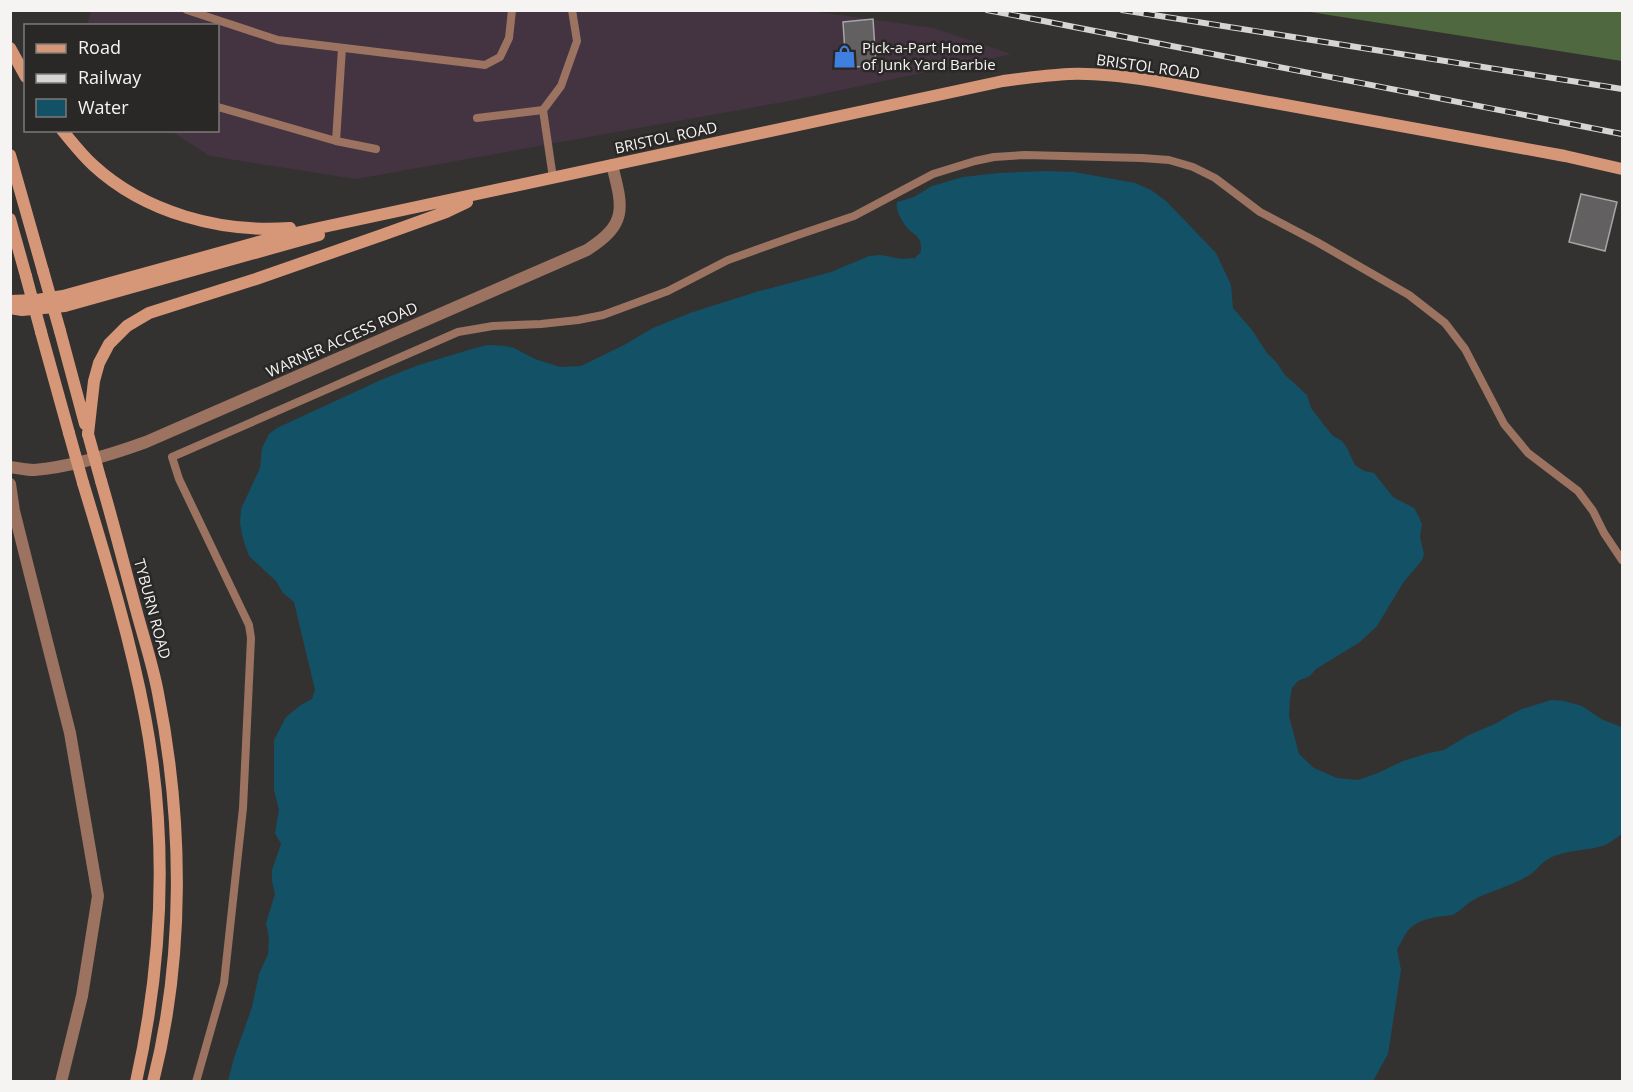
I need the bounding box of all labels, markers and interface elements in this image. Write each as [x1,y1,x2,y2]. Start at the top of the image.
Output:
legend [24,24,219,132]
text: Road [78,35,121,59]
place label: Pick-a-Part Home of Junk Yard Barbie [862,37,996,74]
shop icon: Pick-a-Part Home of Junk Yard Barbie [831,44,857,70]
street label: BRISTOL ROAD [1095,49,1201,83]
text: Railway [78,65,142,89]
text: Water [78,95,129,119]
street label: BRISTOL ROAD [613,116,719,158]
street label: WARNER ACCESS ROAD [263,297,420,382]
street label: TYBURN ROAD [130,556,176,661]

